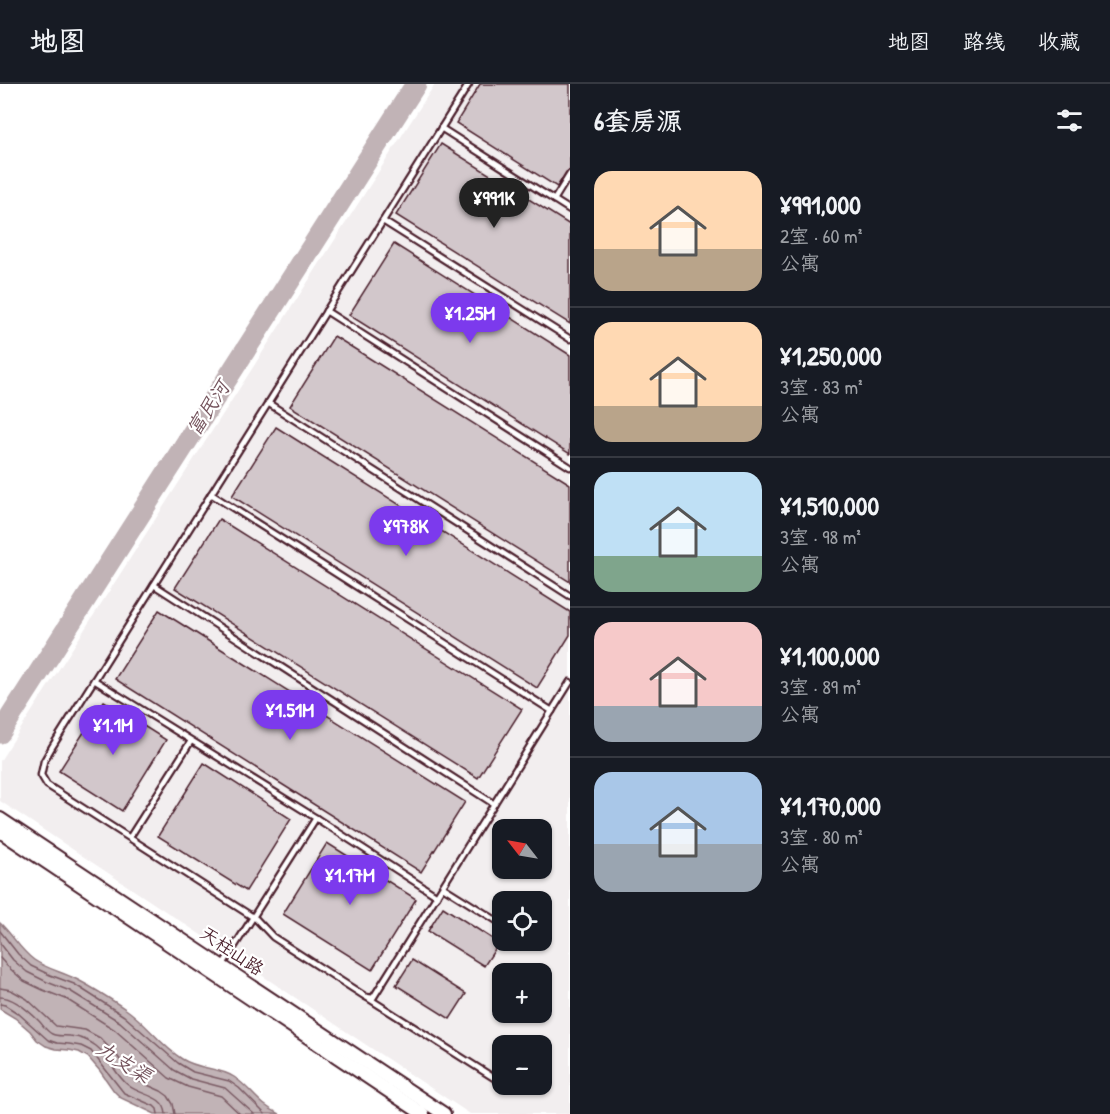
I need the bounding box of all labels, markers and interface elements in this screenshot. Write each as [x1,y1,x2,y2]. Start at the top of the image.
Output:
text: 地图 [30,22,86,60]
text: 地图 [888,27,930,56]
text: 路线 [963,27,1005,56]
text: 收藏 [1038,27,1080,56]
text: 6套房源 [594,103,682,138]
icon: filters [1053,104,1086,137]
pin: ¥991K [452,178,536,229]
text: ¥991K [473,184,515,211]
text: ¥991,000 [780,187,861,222]
icon: home [642,195,714,267]
text: 2室 · 60 m² [780,222,862,249]
text: 公寓 [780,249,820,276]
pin: ¥1.25M [421,293,519,344]
text: ¥1.25M [445,299,495,326]
text: ¥1,250,000 [780,338,882,373]
icon: home [642,346,714,418]
water label: 富民河 [180,373,237,440]
text: 3室 · 83 m² [780,373,863,400]
text: 公寓 [780,400,820,427]
text: ¥1,510,000 [780,488,879,523]
icon: home [642,496,714,568]
pin: ¥978K [364,506,448,557]
text: ¥978K [383,512,429,539]
text: 3室 · 98 m² [780,523,861,550]
text: 公寓 [780,550,820,577]
text: ¥1,100,000 [780,638,880,673]
icon: home [642,646,714,718]
text: 3室 · 89 m² [780,673,861,700]
pin: ¥1.51M [241,690,339,741]
text: ¥1.51M [266,696,314,723]
text: 公寓 [780,700,820,727]
pin: ¥1.1M [71,705,155,756]
text: ¥1.1M [93,711,133,738]
text: ¥1,170,000 [780,788,881,823]
icon: home [642,796,714,868]
north arrow [492,819,552,879]
map controls [492,819,552,1095]
text: 3室 · 80 m² [780,823,863,850]
text: 公寓 [780,850,820,877]
pin: ¥1.17M [301,855,399,906]
text: ¥1.17M [325,861,375,888]
button: locate [492,891,552,951]
street label: 天柱山路 [195,920,269,981]
button: + [492,963,552,1023]
water label: 九支渠 [92,1034,159,1090]
button: − [492,1035,552,1095]

